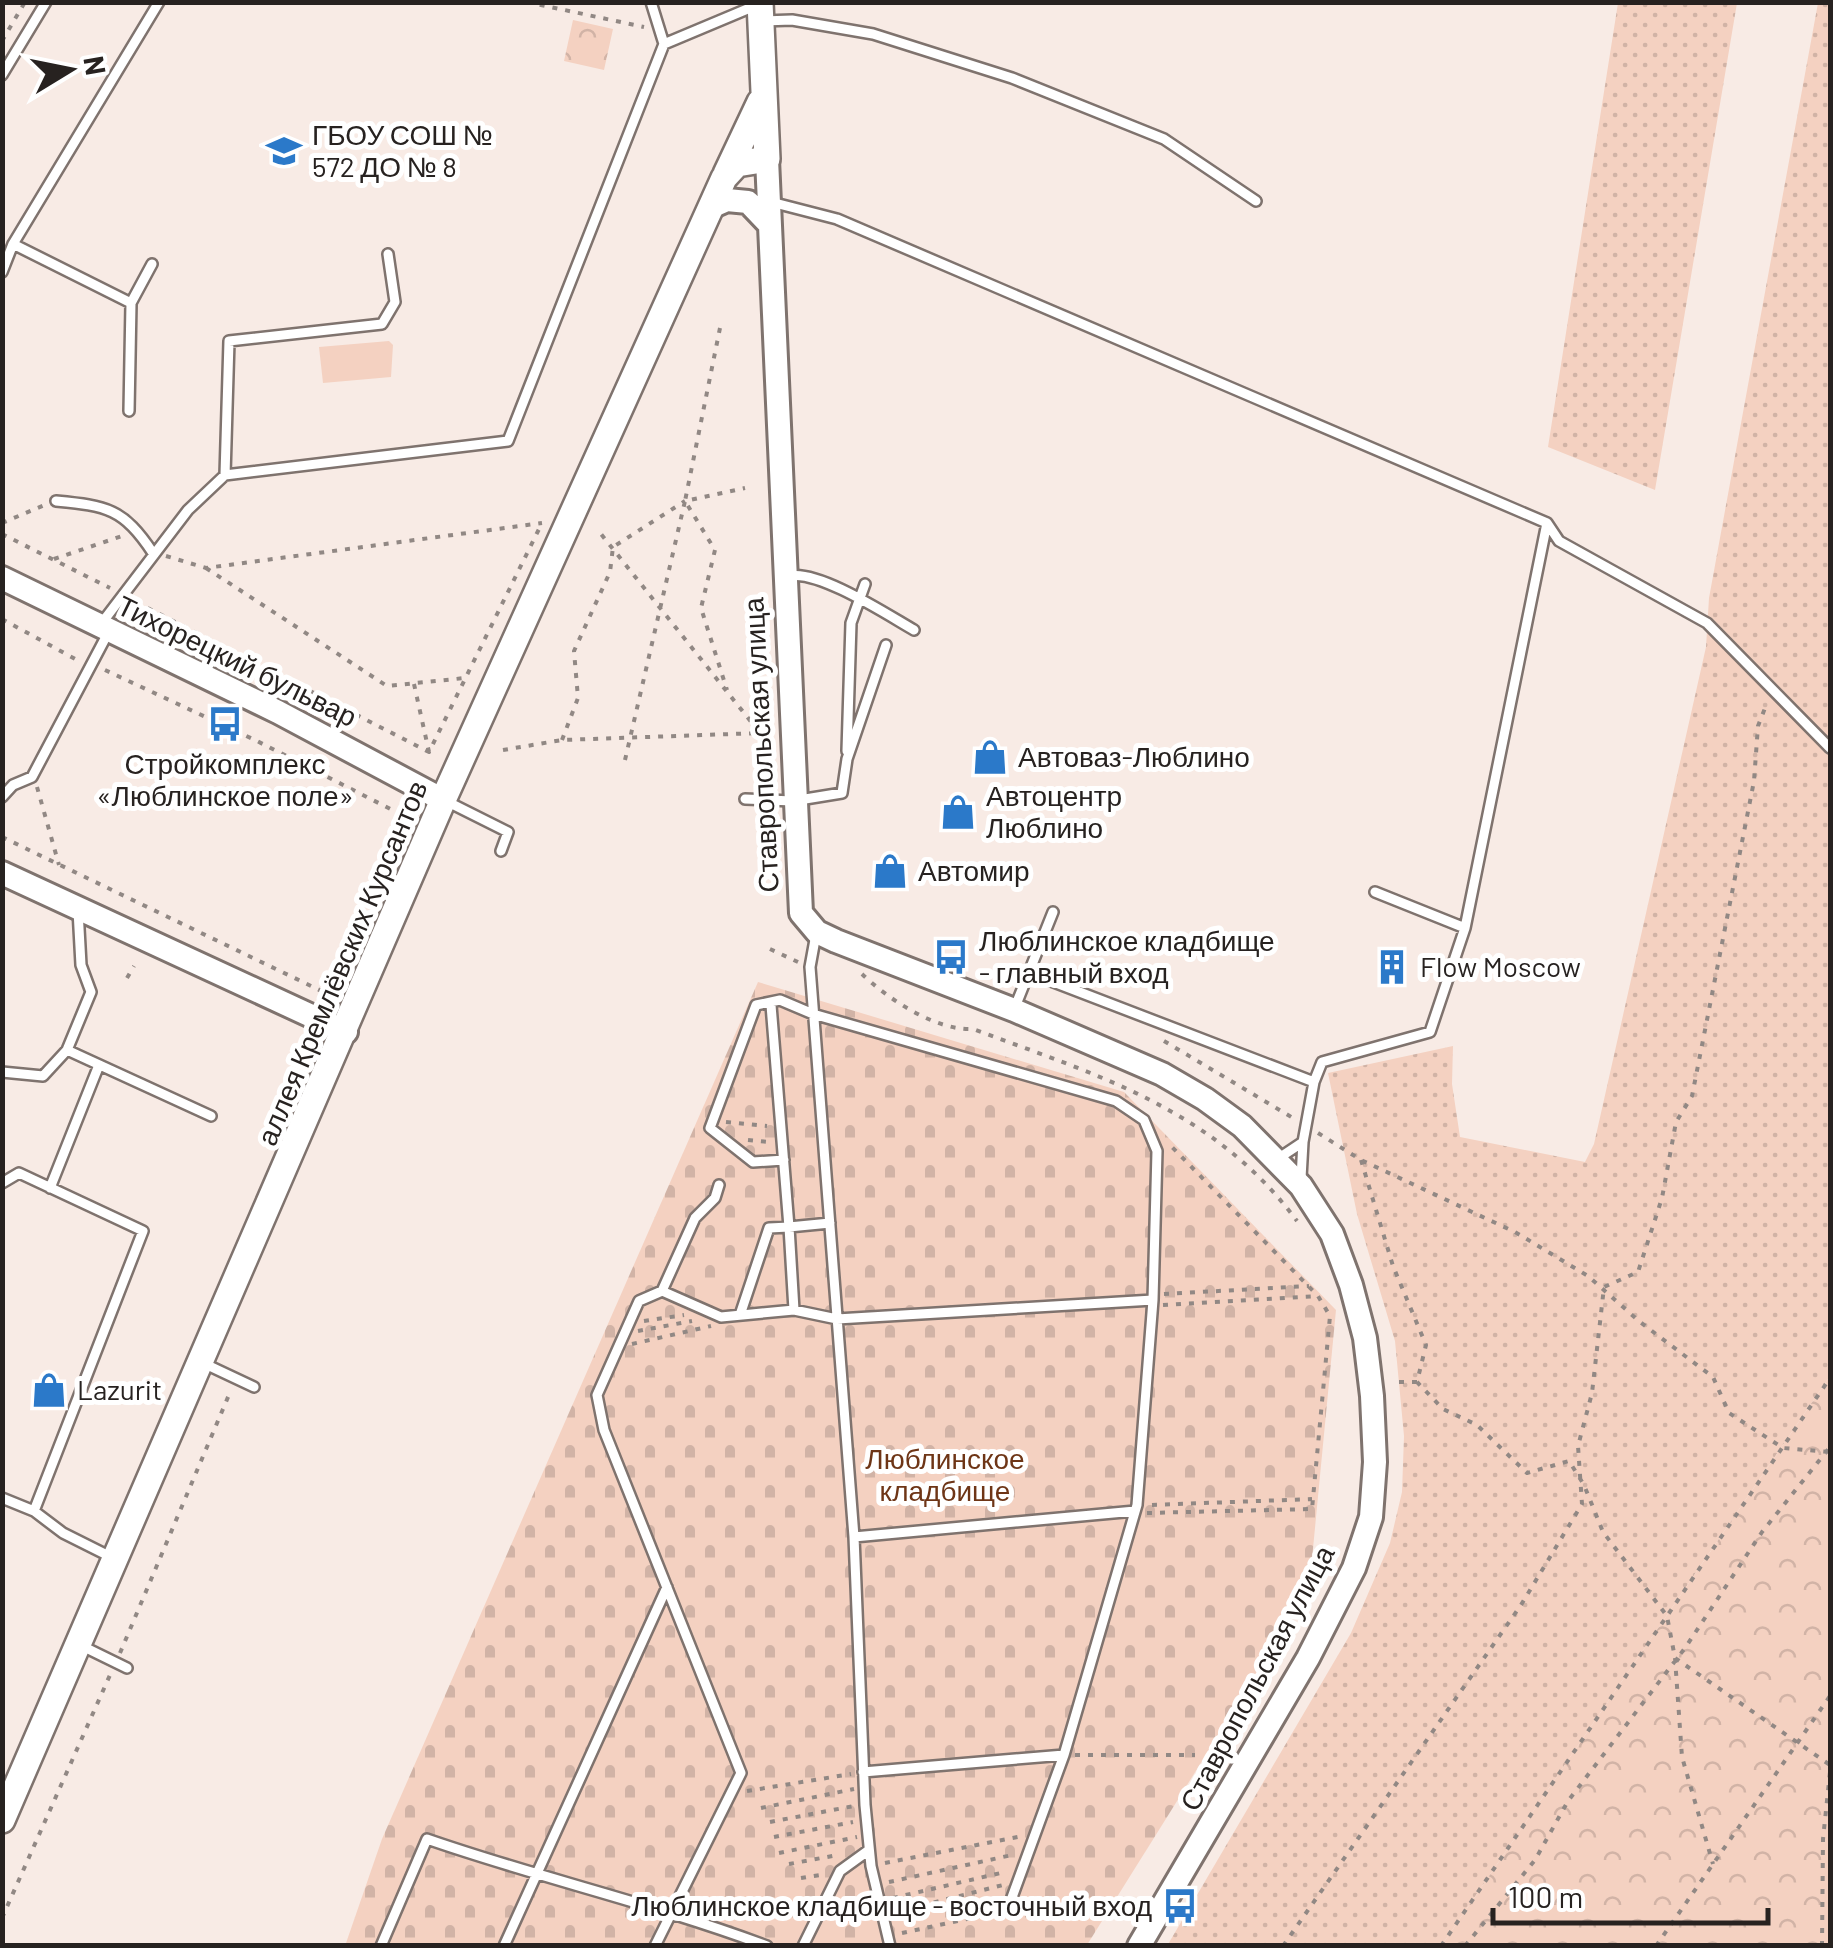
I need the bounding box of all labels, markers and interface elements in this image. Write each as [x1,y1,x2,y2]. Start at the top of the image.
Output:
north arrow [20,20,120,120]
text: N [77,53,114,78]
place label: ГБОУ СОШ № 572 ДО № 8 [312,117,492,183]
school or university icon: ГБОУ СОШ № 572 ДО № 8 [265,132,303,170]
street label: Тихорецкий бульвар [112,587,363,733]
street label: Ставропольская улица [735,596,785,894]
bus stop icon: Стройкомплекс «Люблинское поле» [206,705,244,743]
shop icon: Автоваз-Люблино [971,738,1009,776]
place label: Автоваз-Люблино [1018,739,1250,773]
place label: Стройкомплекс «Люблинское поле» [96,746,354,812]
street label: аллея Кремлёвских Курсантов [249,775,433,1150]
place label: Автоцентр Люблино [986,778,1122,844]
shop icon: Автоцентр Люблино [939,793,977,831]
shop icon: Автомир [871,852,909,890]
place label: Автомир [918,853,1029,887]
place label: Люблинское кладбище - главный вход [979,923,1275,989]
bus stop icon: Люблинское кладбище - главный вход [932,938,970,976]
building icon: Flow Moscow [1373,948,1411,986]
place label: Flow Moscow [1420,949,1581,983]
shop icon: Lazurit [30,1371,68,1409]
place label: Lazurit [77,1372,162,1406]
park label: Люблинское кладбище [865,1441,1025,1507]
street label: Ставропольская улица [1172,1539,1341,1816]
scale bar [1493,1863,1768,1925]
text: 100 m [1508,1878,1583,1914]
bus stop icon: Люблинское кладбище - восточный вход [1161,1887,1199,1925]
place label: Люблинское кладбище - восточный вход [631,1888,1152,1922]

